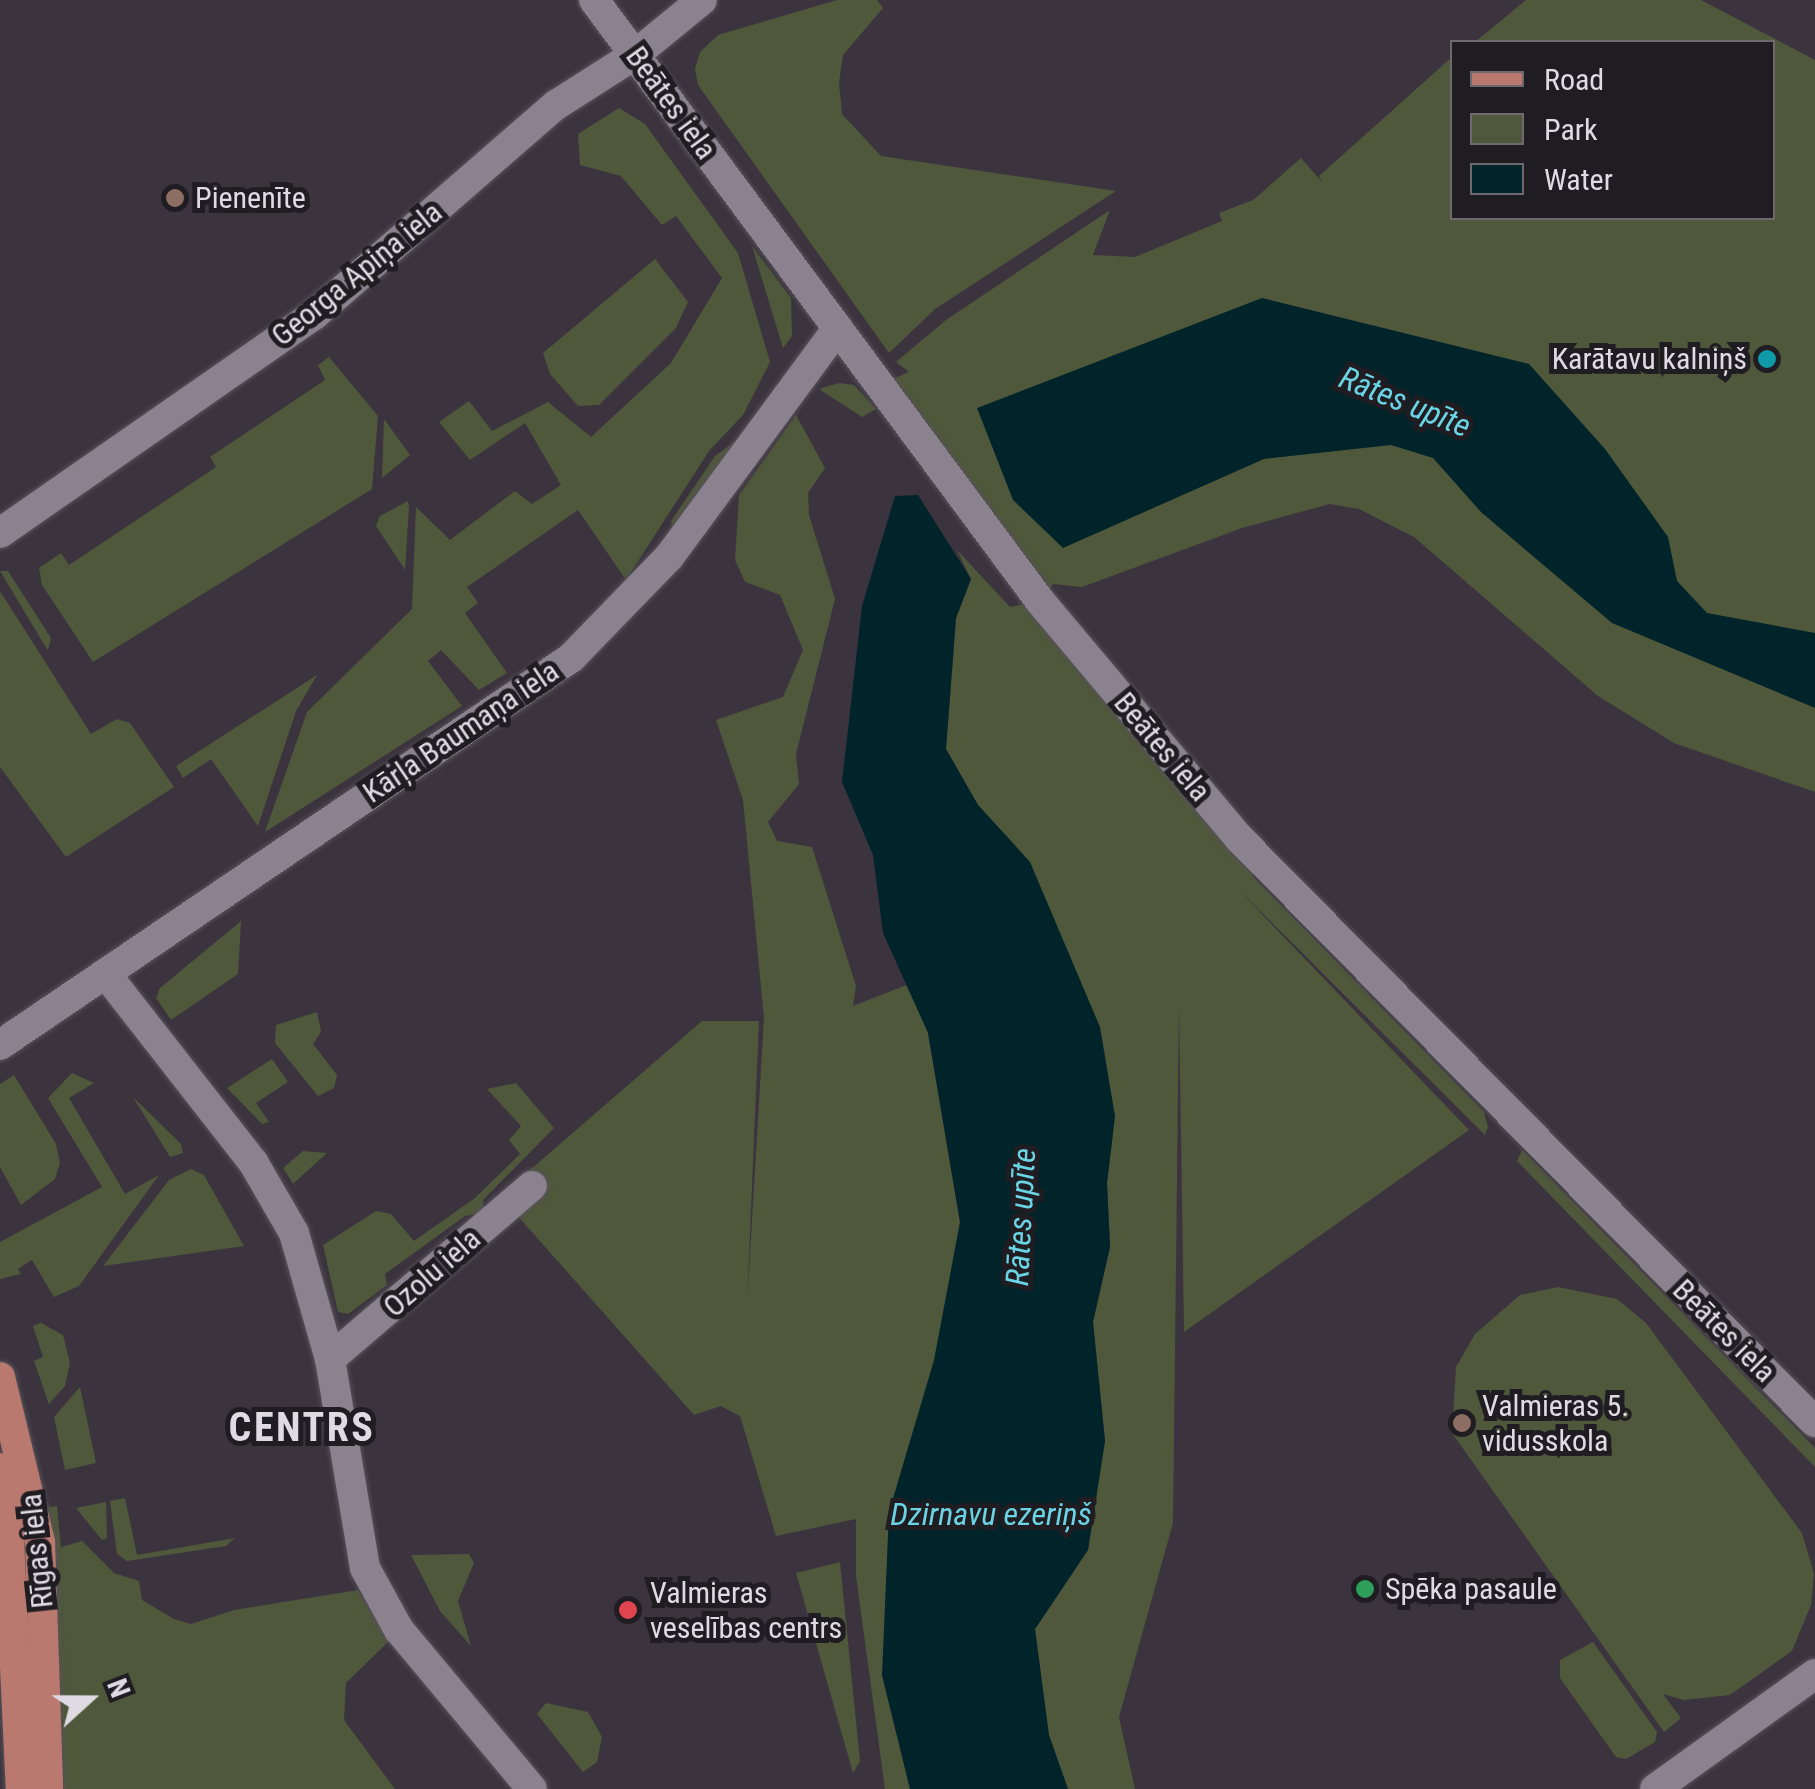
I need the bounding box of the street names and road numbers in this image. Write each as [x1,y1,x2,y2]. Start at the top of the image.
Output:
street label: Beātes iela [618,40,724,166]
street label: Georga Apiņa iela [265,194,449,354]
street label: Kārļa Baumaņa iela [356,653,566,811]
street label: Beātes iela [1106,685,1218,809]
street label: Ozolu iela [376,1221,488,1325]
street label: Beātes iela [1665,1272,1783,1390]
street label: Rīgas iela [13,1492,61,1610]

